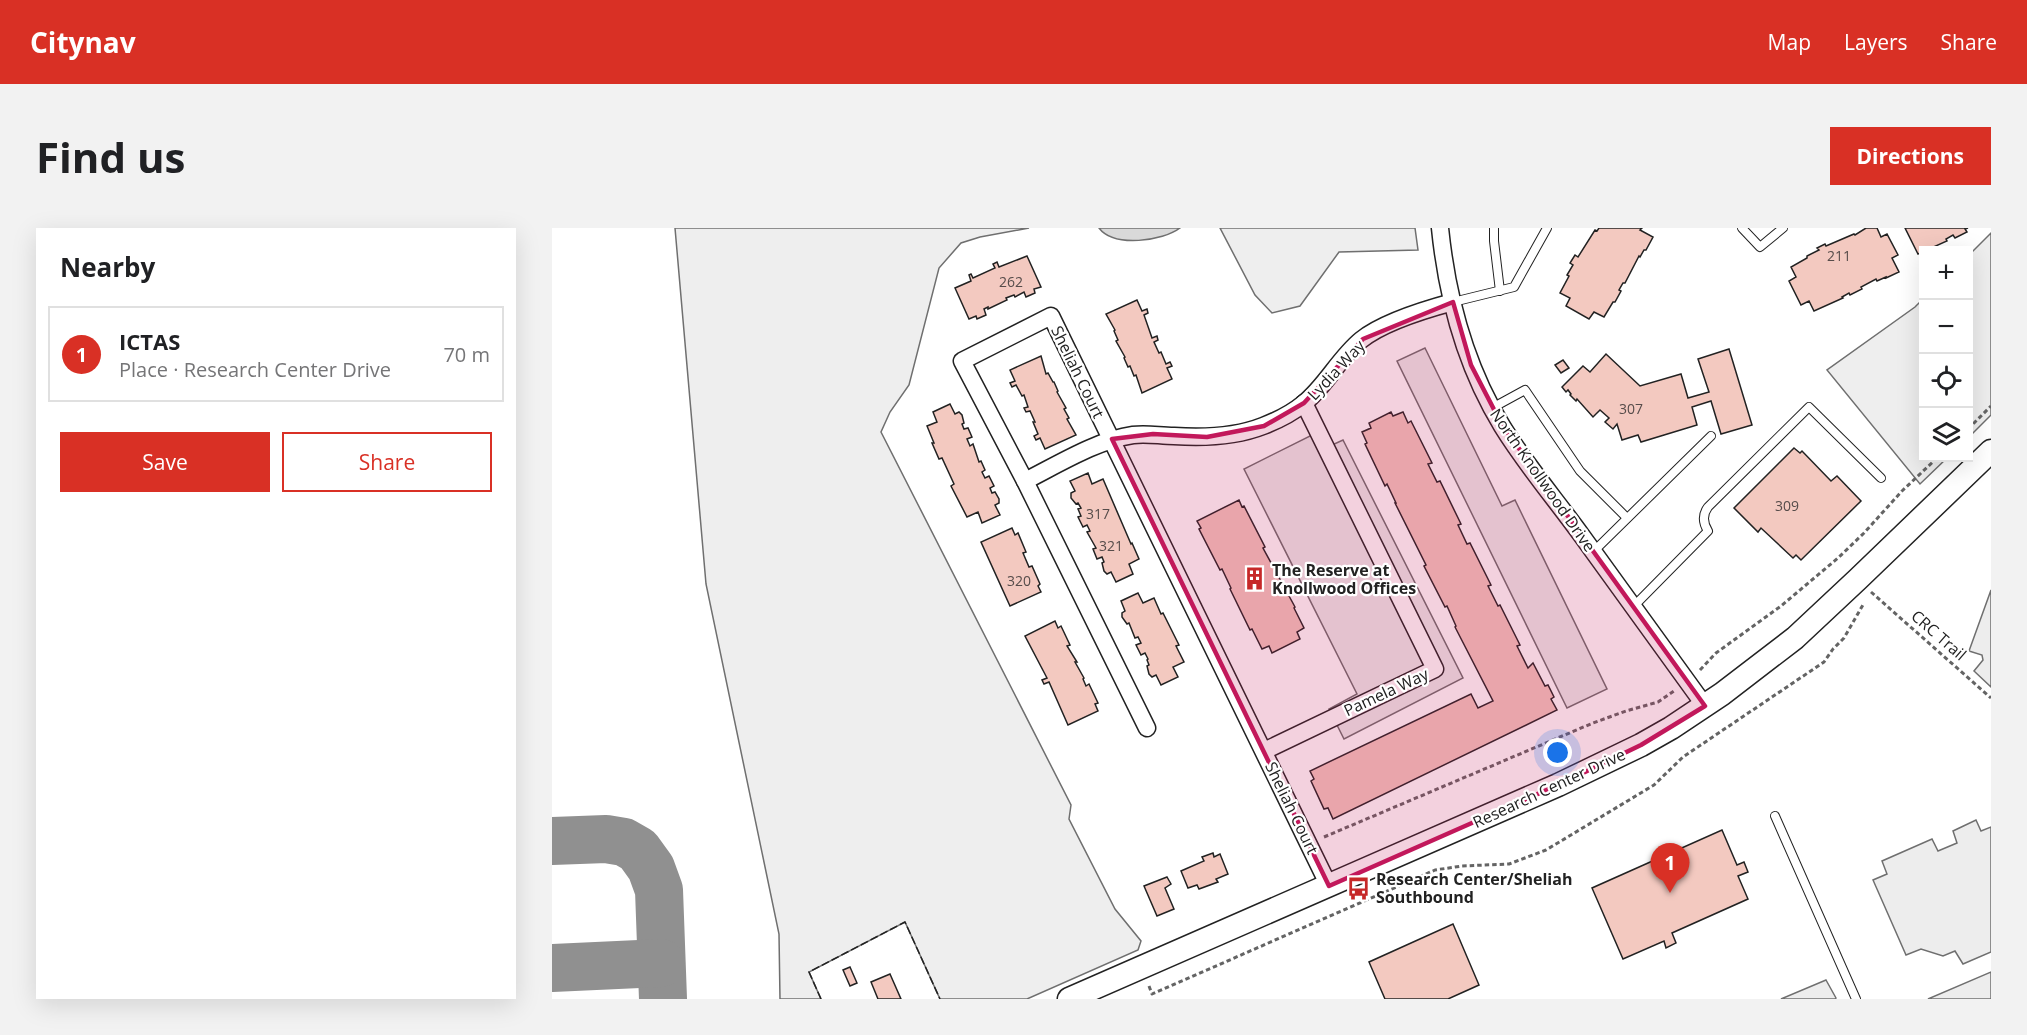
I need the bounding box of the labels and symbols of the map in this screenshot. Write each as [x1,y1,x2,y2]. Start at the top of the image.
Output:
house number: 211 [1827,246,1851,265]
house number: 262 [999,272,1023,291]
street label: Sheliah Court [1046,322,1110,422]
street label: Lydia Way [1302,334,1370,405]
house number: 307 [1619,399,1643,418]
street label: North Knollwood Drive [1485,404,1601,556]
house number: 309 [1775,496,1799,515]
house number: 317 [1086,504,1110,523]
house number: 321 [1099,536,1123,555]
place label: The Reserve at Knollwood Offices [1272,559,1416,599]
building icon: The Reserve at Knollwood Offices [1241,566,1267,592]
house number: 320 [1007,571,1031,590]
street label: CRC Trail [1907,605,1971,665]
street label: Pamela Way [1340,662,1433,721]
your location [1543,738,1572,767]
street label: Research Center Drive [1469,743,1629,833]
street label: Sheliah Court [1260,758,1324,858]
pin: 1 [1650,844,1690,893]
place label: Research Center/Sheliah Southbound [1376,868,1572,908]
bus stop icon: Research Center/Sheliah Southbound [1345,875,1371,901]

